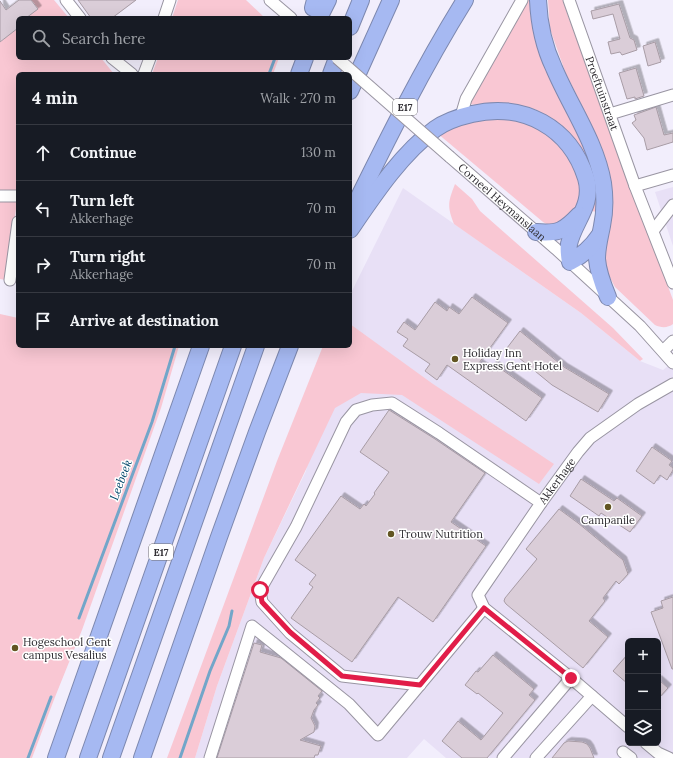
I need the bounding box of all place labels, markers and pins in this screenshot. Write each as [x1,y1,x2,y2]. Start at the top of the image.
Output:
place label: Holiday Inn Express Gent Hotel [463,346,562,373]
marker: Holiday Inn Express Gent Hotel [450,354,460,364]
marker: Campanile [603,502,613,512]
place label: Campanile [581,513,635,527]
place label: Trouw Nutrition [399,527,483,541]
marker: Trouw Nutrition [386,529,396,539]
place label: Hogeschool Gent campus Vesalius [23,635,112,662]
marker: Hogeschool Gent campus Vesalius [10,643,20,653]

